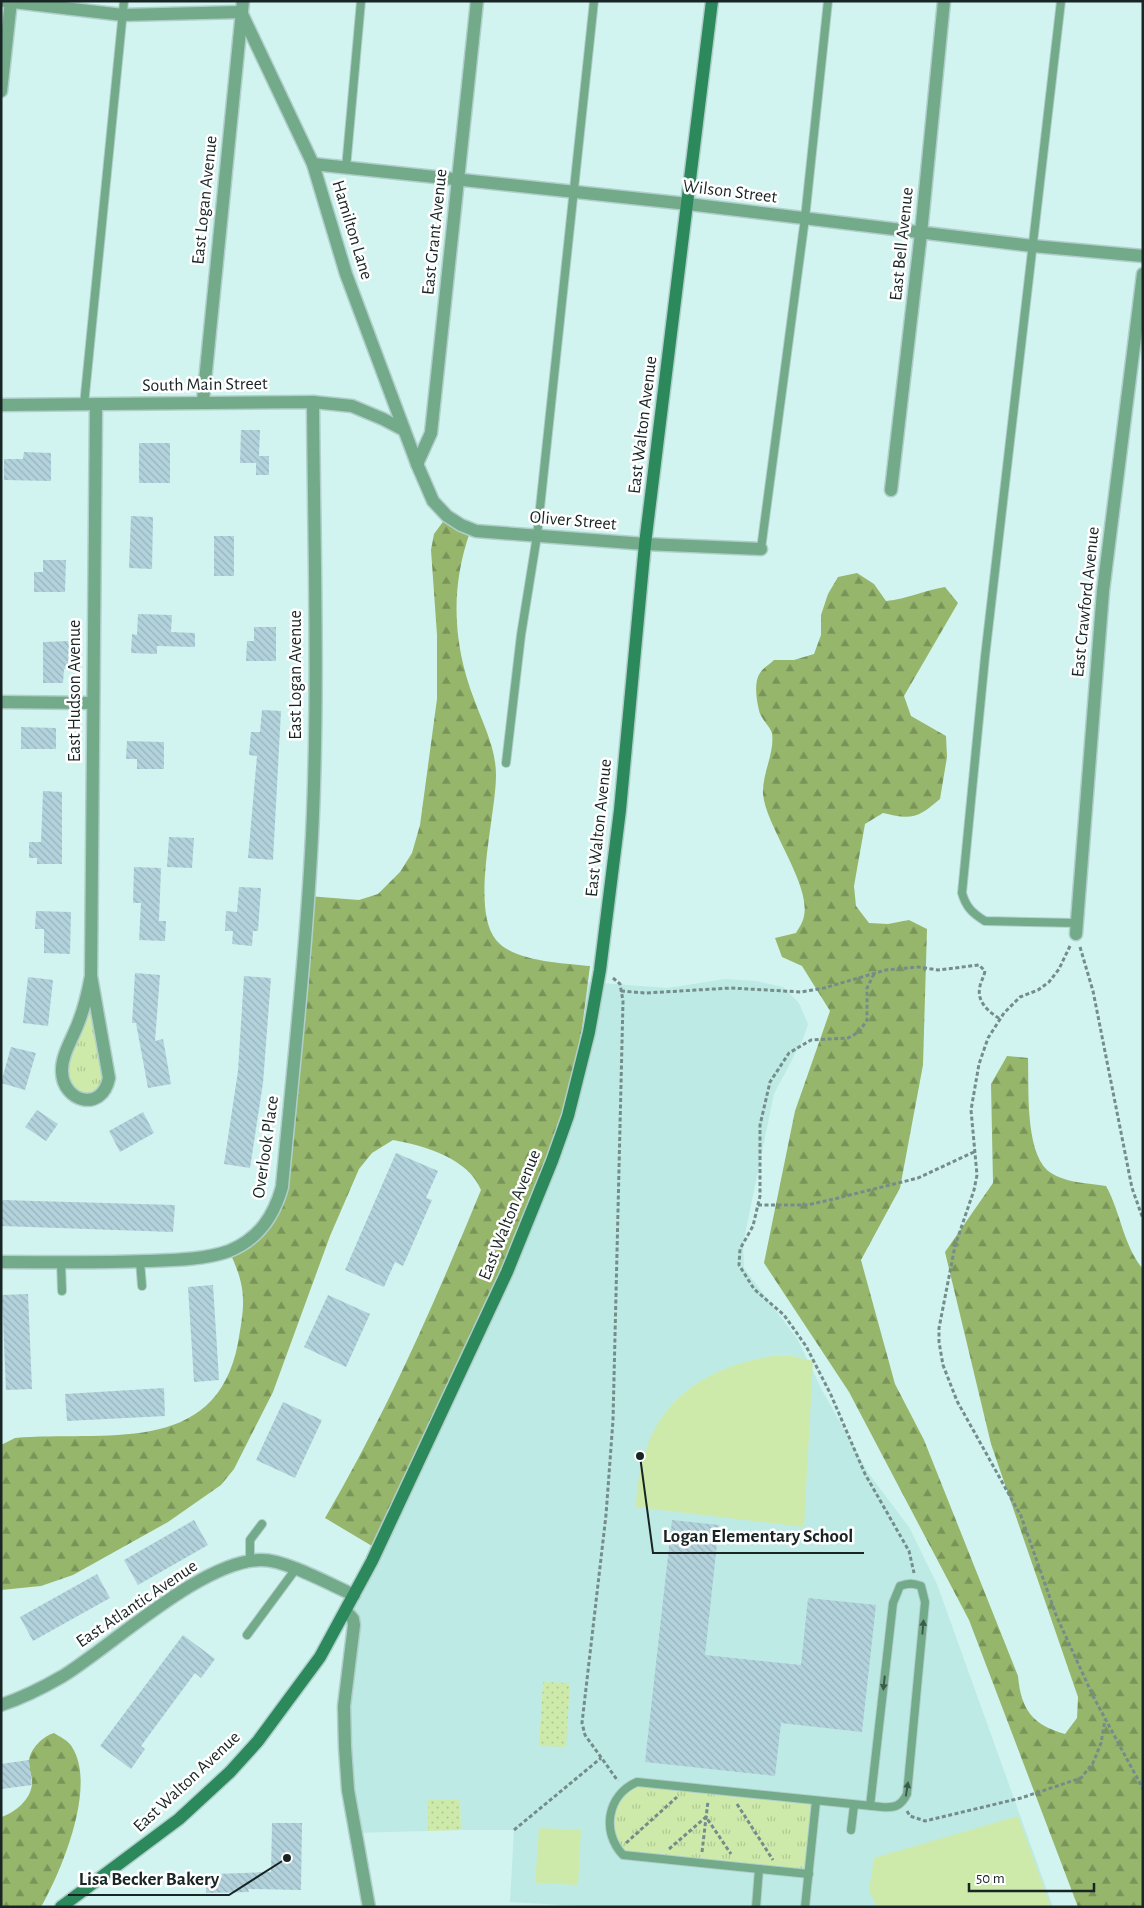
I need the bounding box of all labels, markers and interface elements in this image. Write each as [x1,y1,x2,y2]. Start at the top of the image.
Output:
street label: East Logan Avenue [189,135,221,265]
street label: East Grant Avenue [419,168,451,296]
street label: Wilson Street [682,177,778,207]
street label: Hamilton Lane [328,178,376,282]
street label: East Bell Avenue [887,186,917,302]
street label: East Walton Avenue [626,355,660,495]
street label: South Main Street [142,375,268,395]
street label: Oliver Street [529,508,617,534]
street label: East Crawford Avenue [1069,526,1103,678]
street label: East Logan Avenue [287,610,305,740]
street label: East Hudson Avenue [66,620,84,762]
street label: East Walton Avenue [583,758,615,898]
street label: Overlook Place [250,1094,282,1200]
street label: East Walton Avenue [476,1147,544,1283]
callout: Logan Elementary School [653,1519,864,1553]
text: Logan Elementary School [663,1527,853,1546]
street label: East Atlantic Avenue [73,1557,201,1651]
one-way arrow [919,1619,927,1635]
one-way arrow [880,1675,888,1691]
street label: East Walton Avenue [130,1728,244,1836]
one-way arrow [903,1780,911,1796]
scale bar [969,1860,1094,1892]
callout: Lisa Becker Bakery [68,1861,229,1895]
text: Lisa Becker Bakery [79,1870,220,1889]
text: 50 m [976,1871,1005,1886]

